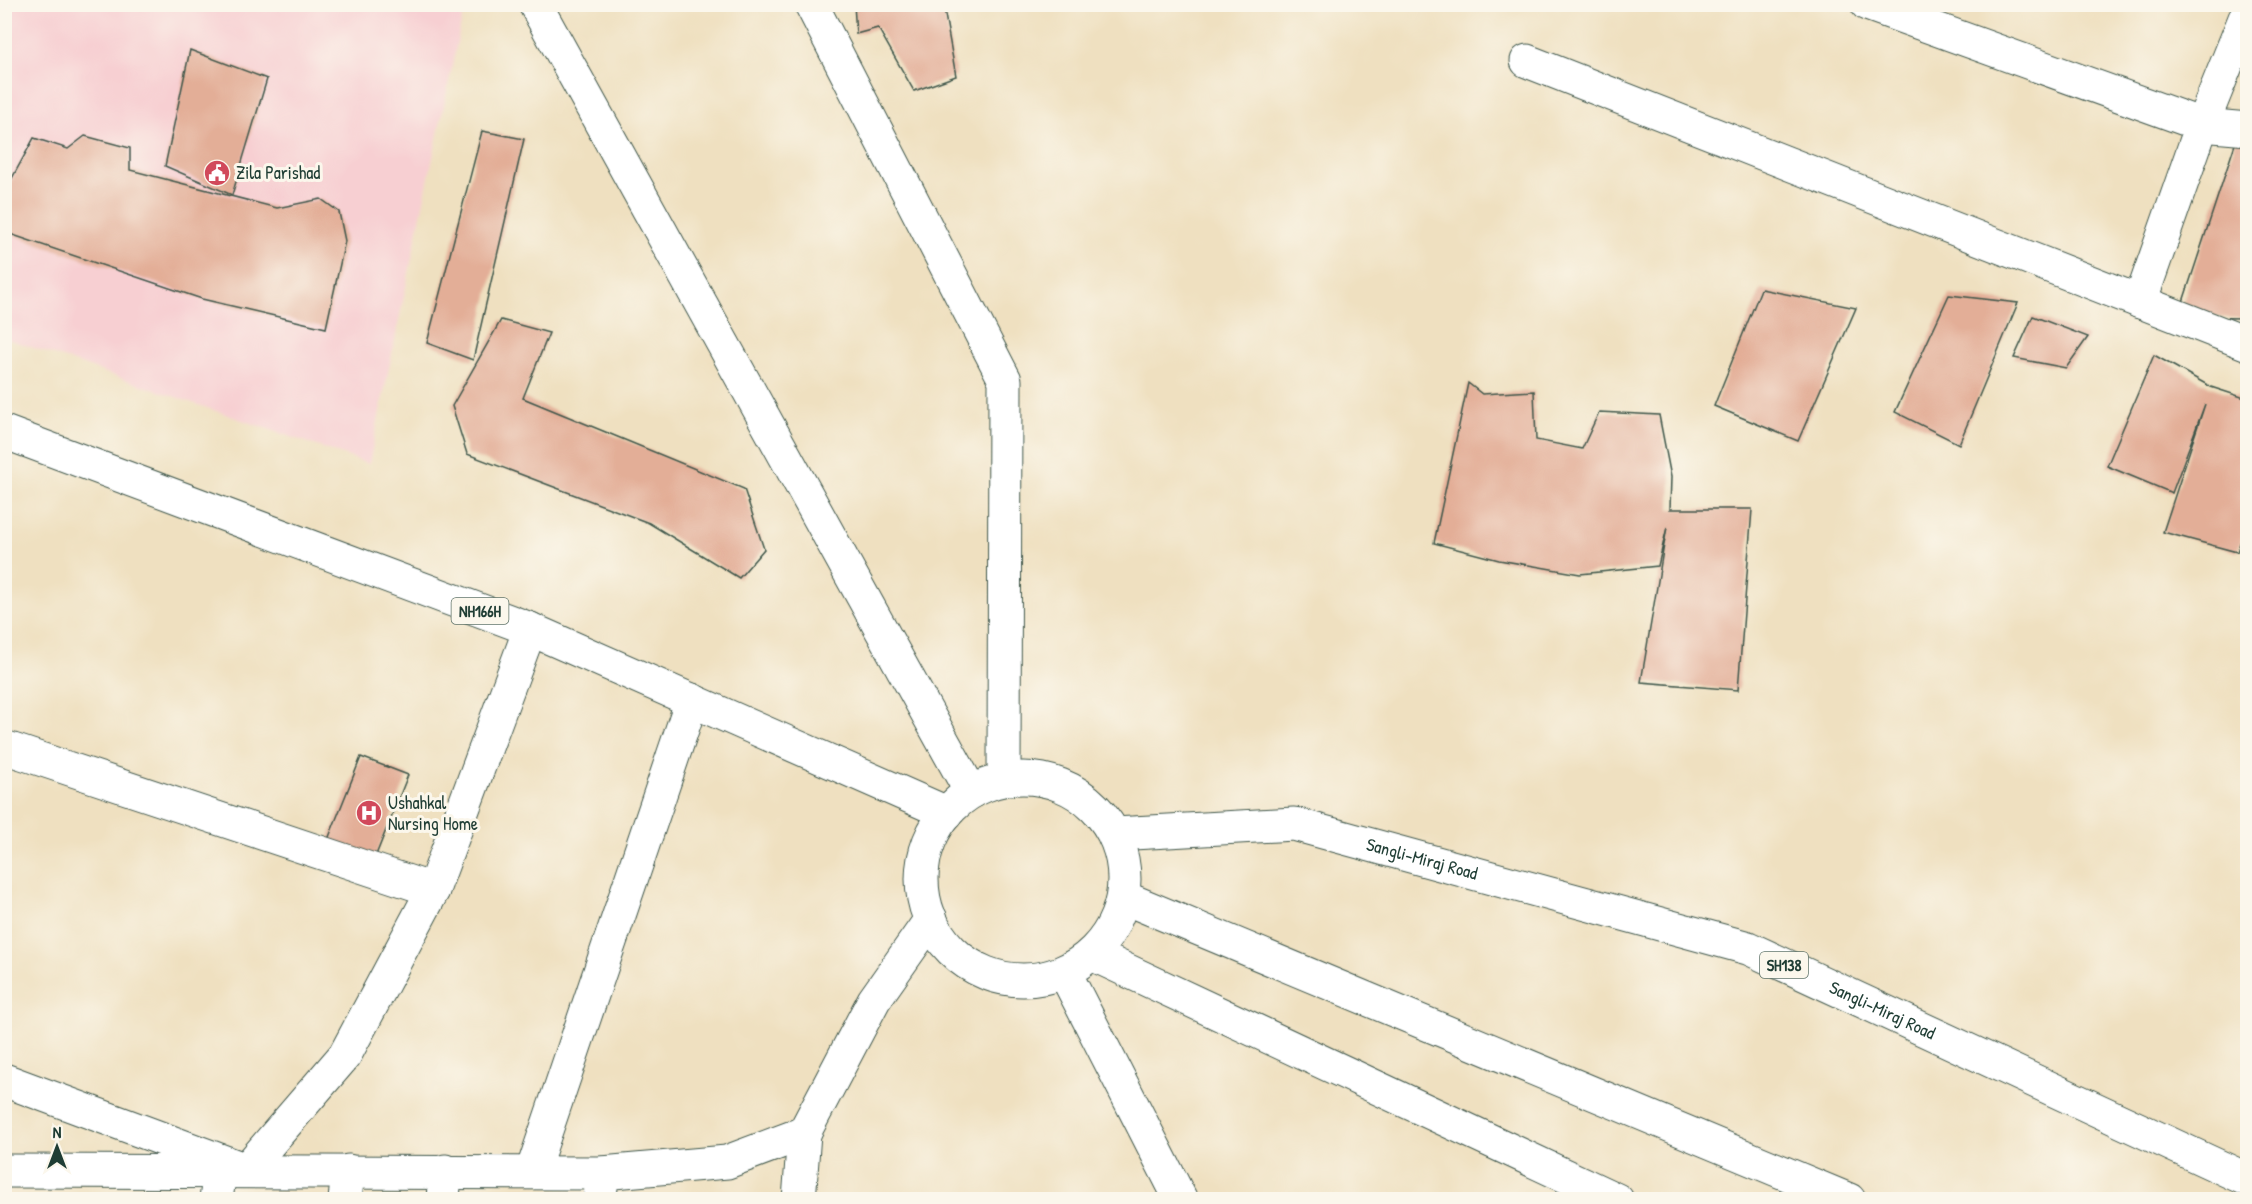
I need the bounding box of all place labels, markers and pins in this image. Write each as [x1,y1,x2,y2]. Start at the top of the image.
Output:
public building icon: Zila Parishad [202,158,232,188]
place label: Zila Parishad [236,160,320,185]
place label: Ushahkal Nursing Home [388,790,478,836]
hospital icon: Ushahkal Nursing Home [354,798,384,828]

